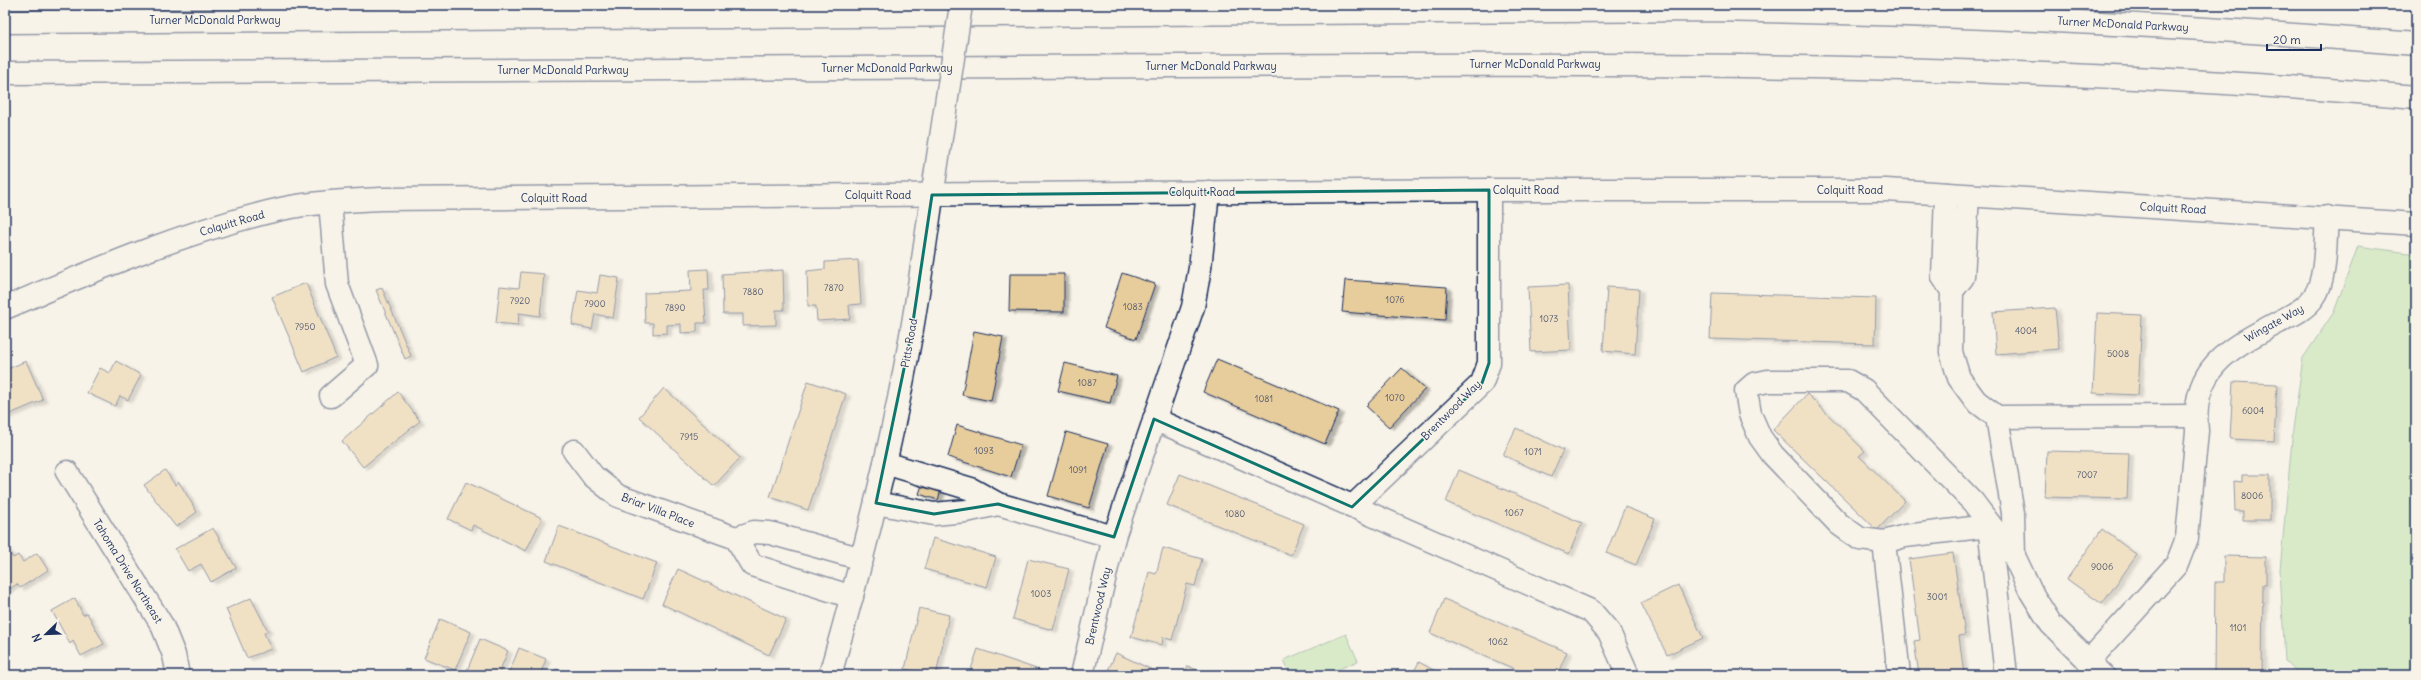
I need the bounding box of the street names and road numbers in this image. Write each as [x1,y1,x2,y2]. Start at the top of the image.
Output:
street label: Turner McDonald Parkway [149,13,281,27]
street label: Turner McDonald Parkway [2057,14,2189,34]
street label: Turner McDonald Parkway [1469,57,1601,71]
street label: Turner McDonald Parkway [1145,59,1277,73]
street label: Turner McDonald Parkway [821,61,953,75]
street label: Turner McDonald Parkway [497,63,629,77]
street label: Colquitt Road [1493,183,1560,197]
street label: Colquitt Road [1817,183,1884,197]
street label: Colquitt Road [1169,185,1236,199]
street label: Colquitt Road [845,188,912,202]
street label: Colquitt Road [521,191,588,205]
street label: Colquitt Road [2139,199,2207,217]
street label: Colquitt Road [198,207,266,239]
street label: Wingate Way [2242,301,2306,345]
street label: Pitts Road [898,317,920,369]
street label: Brentwood Way [1418,377,1484,443]
street label: Briar Villa Place [619,490,697,530]
street label: Tahoma Drive Northeast [90,516,166,626]
street label: Brentwood Way [1082,566,1114,646]

